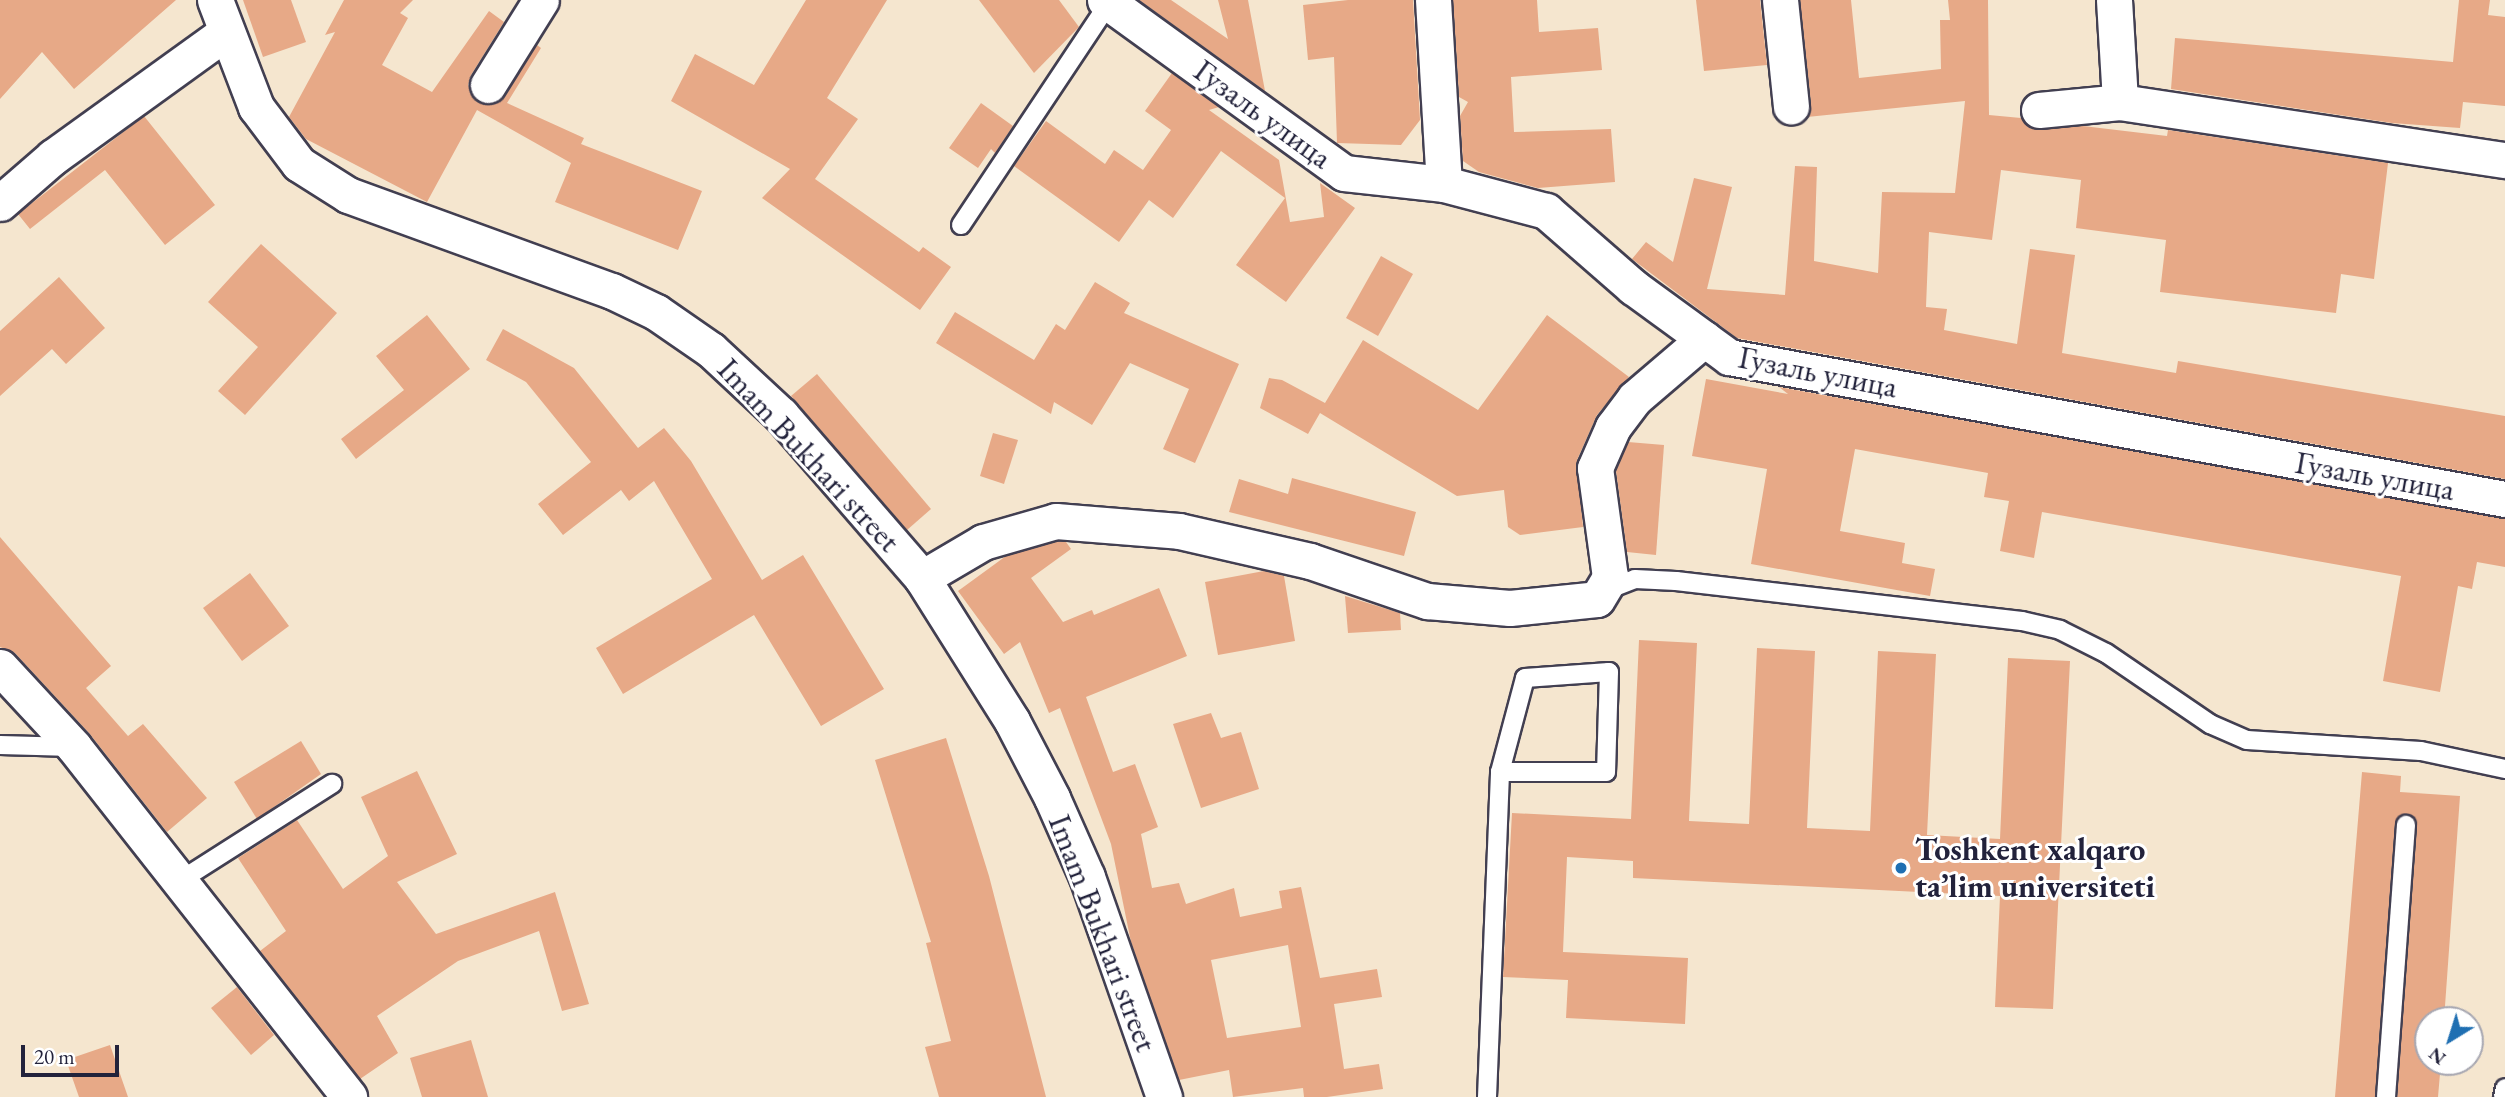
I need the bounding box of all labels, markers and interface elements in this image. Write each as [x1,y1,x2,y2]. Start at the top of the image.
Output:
street label: Гузаль улица [1187,51,1339,177]
street label: Гузаль улица [1735,338,1901,406]
street label: Imam Bukhari street [710,350,908,560]
street label: Гузаль улица [2292,443,2458,509]
street label: Imam Bukhari street [1040,809,1166,1057]
place label: Toshkent xalqaro ta’lim universiteti [1915,831,2155,906]
marker: Toshkent xalqaro ta’lim universiteti [1893,860,1909,876]
north arrow [2414,1006,2484,1076]
scale bar [24,1030,122,1074]
text: N [2423,1042,2451,1071]
text: 20 m [34,1043,75,1070]

